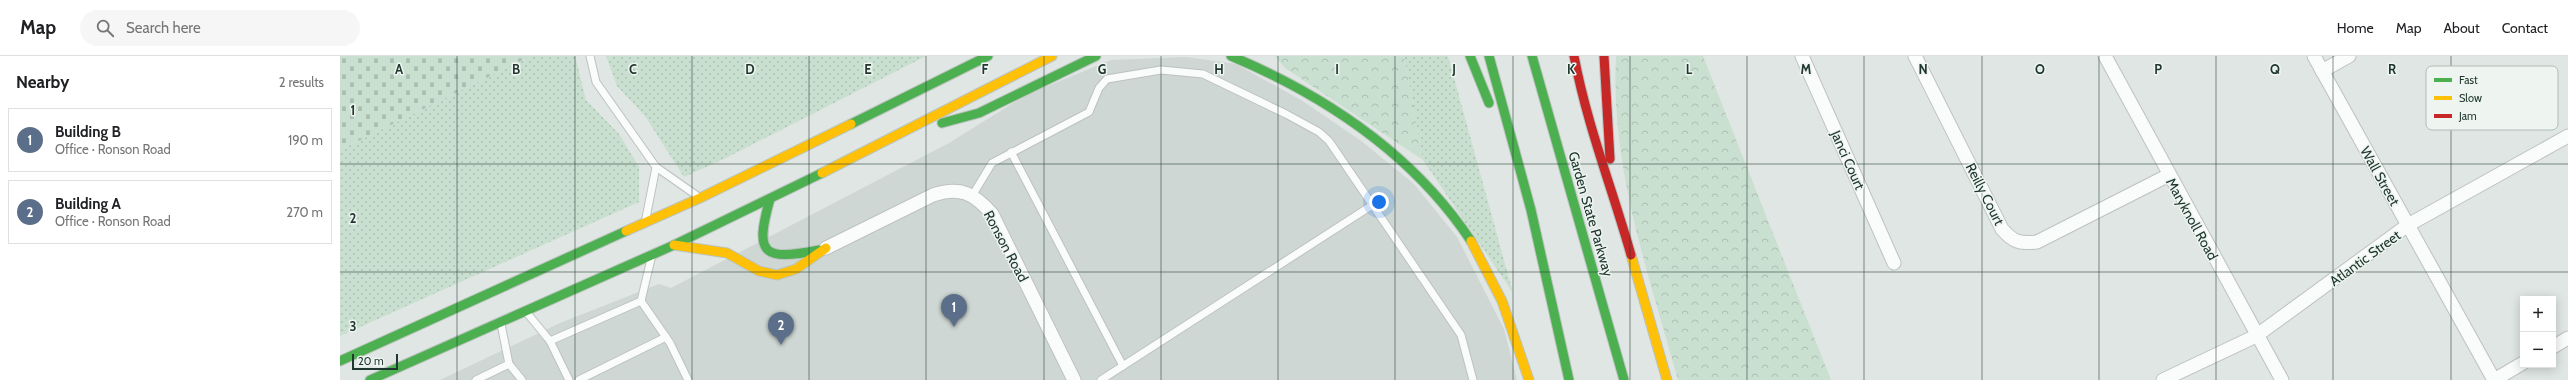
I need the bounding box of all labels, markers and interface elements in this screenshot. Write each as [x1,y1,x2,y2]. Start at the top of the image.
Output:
search box [80,10,360,46]
text: Map [20,16,56,39]
icon: search [94,17,116,39]
text: Search here [126,19,201,37]
text: Home [2337,19,2374,37]
text: Map [2396,19,2421,37]
text: About [2443,19,2480,37]
text: Contact [2502,19,2548,37]
text: A [395,61,404,77]
text: B [512,61,520,77]
text: C [629,61,637,77]
text: D [745,61,755,77]
text: E [864,61,872,77]
text: F [982,61,989,77]
text: G [1098,61,1107,77]
text: H [1214,61,1224,77]
text: I [1335,61,1339,77]
text: J [1451,61,1456,77]
text: K [1567,61,1576,77]
text: L [1686,61,1693,77]
text: M [1801,61,1812,77]
text: N [1918,61,1928,77]
text: O [2035,61,2045,77]
text: P [2154,61,2162,77]
text: Q [2270,61,2280,77]
text: R [2388,61,2396,77]
legend [2426,66,2558,130]
text: Nearby [16,72,69,92]
text: Fast [2459,73,2478,87]
text: 2 results [279,74,324,90]
text: Slow [2459,91,2482,105]
text: 1 [351,102,355,118]
text: Jam [2458,109,2477,123]
text: Building B [55,123,121,141]
street label: Janci Court [1827,127,1869,193]
text: 1 [28,132,32,148]
text: 190 m [288,132,323,148]
text: Office · Ronson Road [55,141,171,157]
street label: Wall Street [2356,143,2404,209]
street label: Garden State Parkway [1565,149,1617,279]
street label: Reilly Court [1962,160,2009,228]
street label: Maryknoll Road [2162,175,2222,263]
your location [1369,192,1389,212]
text: Building A [55,195,121,213]
text: 2 [27,204,33,220]
text: 270 m [286,204,323,220]
street label: Ronson Road [980,207,1032,285]
text: 2 [350,210,357,226]
text: Office · Ronson Road [55,213,171,229]
street label: Atlantic Street [2326,226,2404,290]
pin: 1 [941,294,967,327]
map controls [2520,296,2556,368]
button: + [2520,296,2556,332]
pin: 2 [768,312,794,345]
text: 3 [349,318,357,334]
button: − [2520,332,2556,368]
scale bar [352,352,398,371]
text: 20 m [358,354,384,368]

